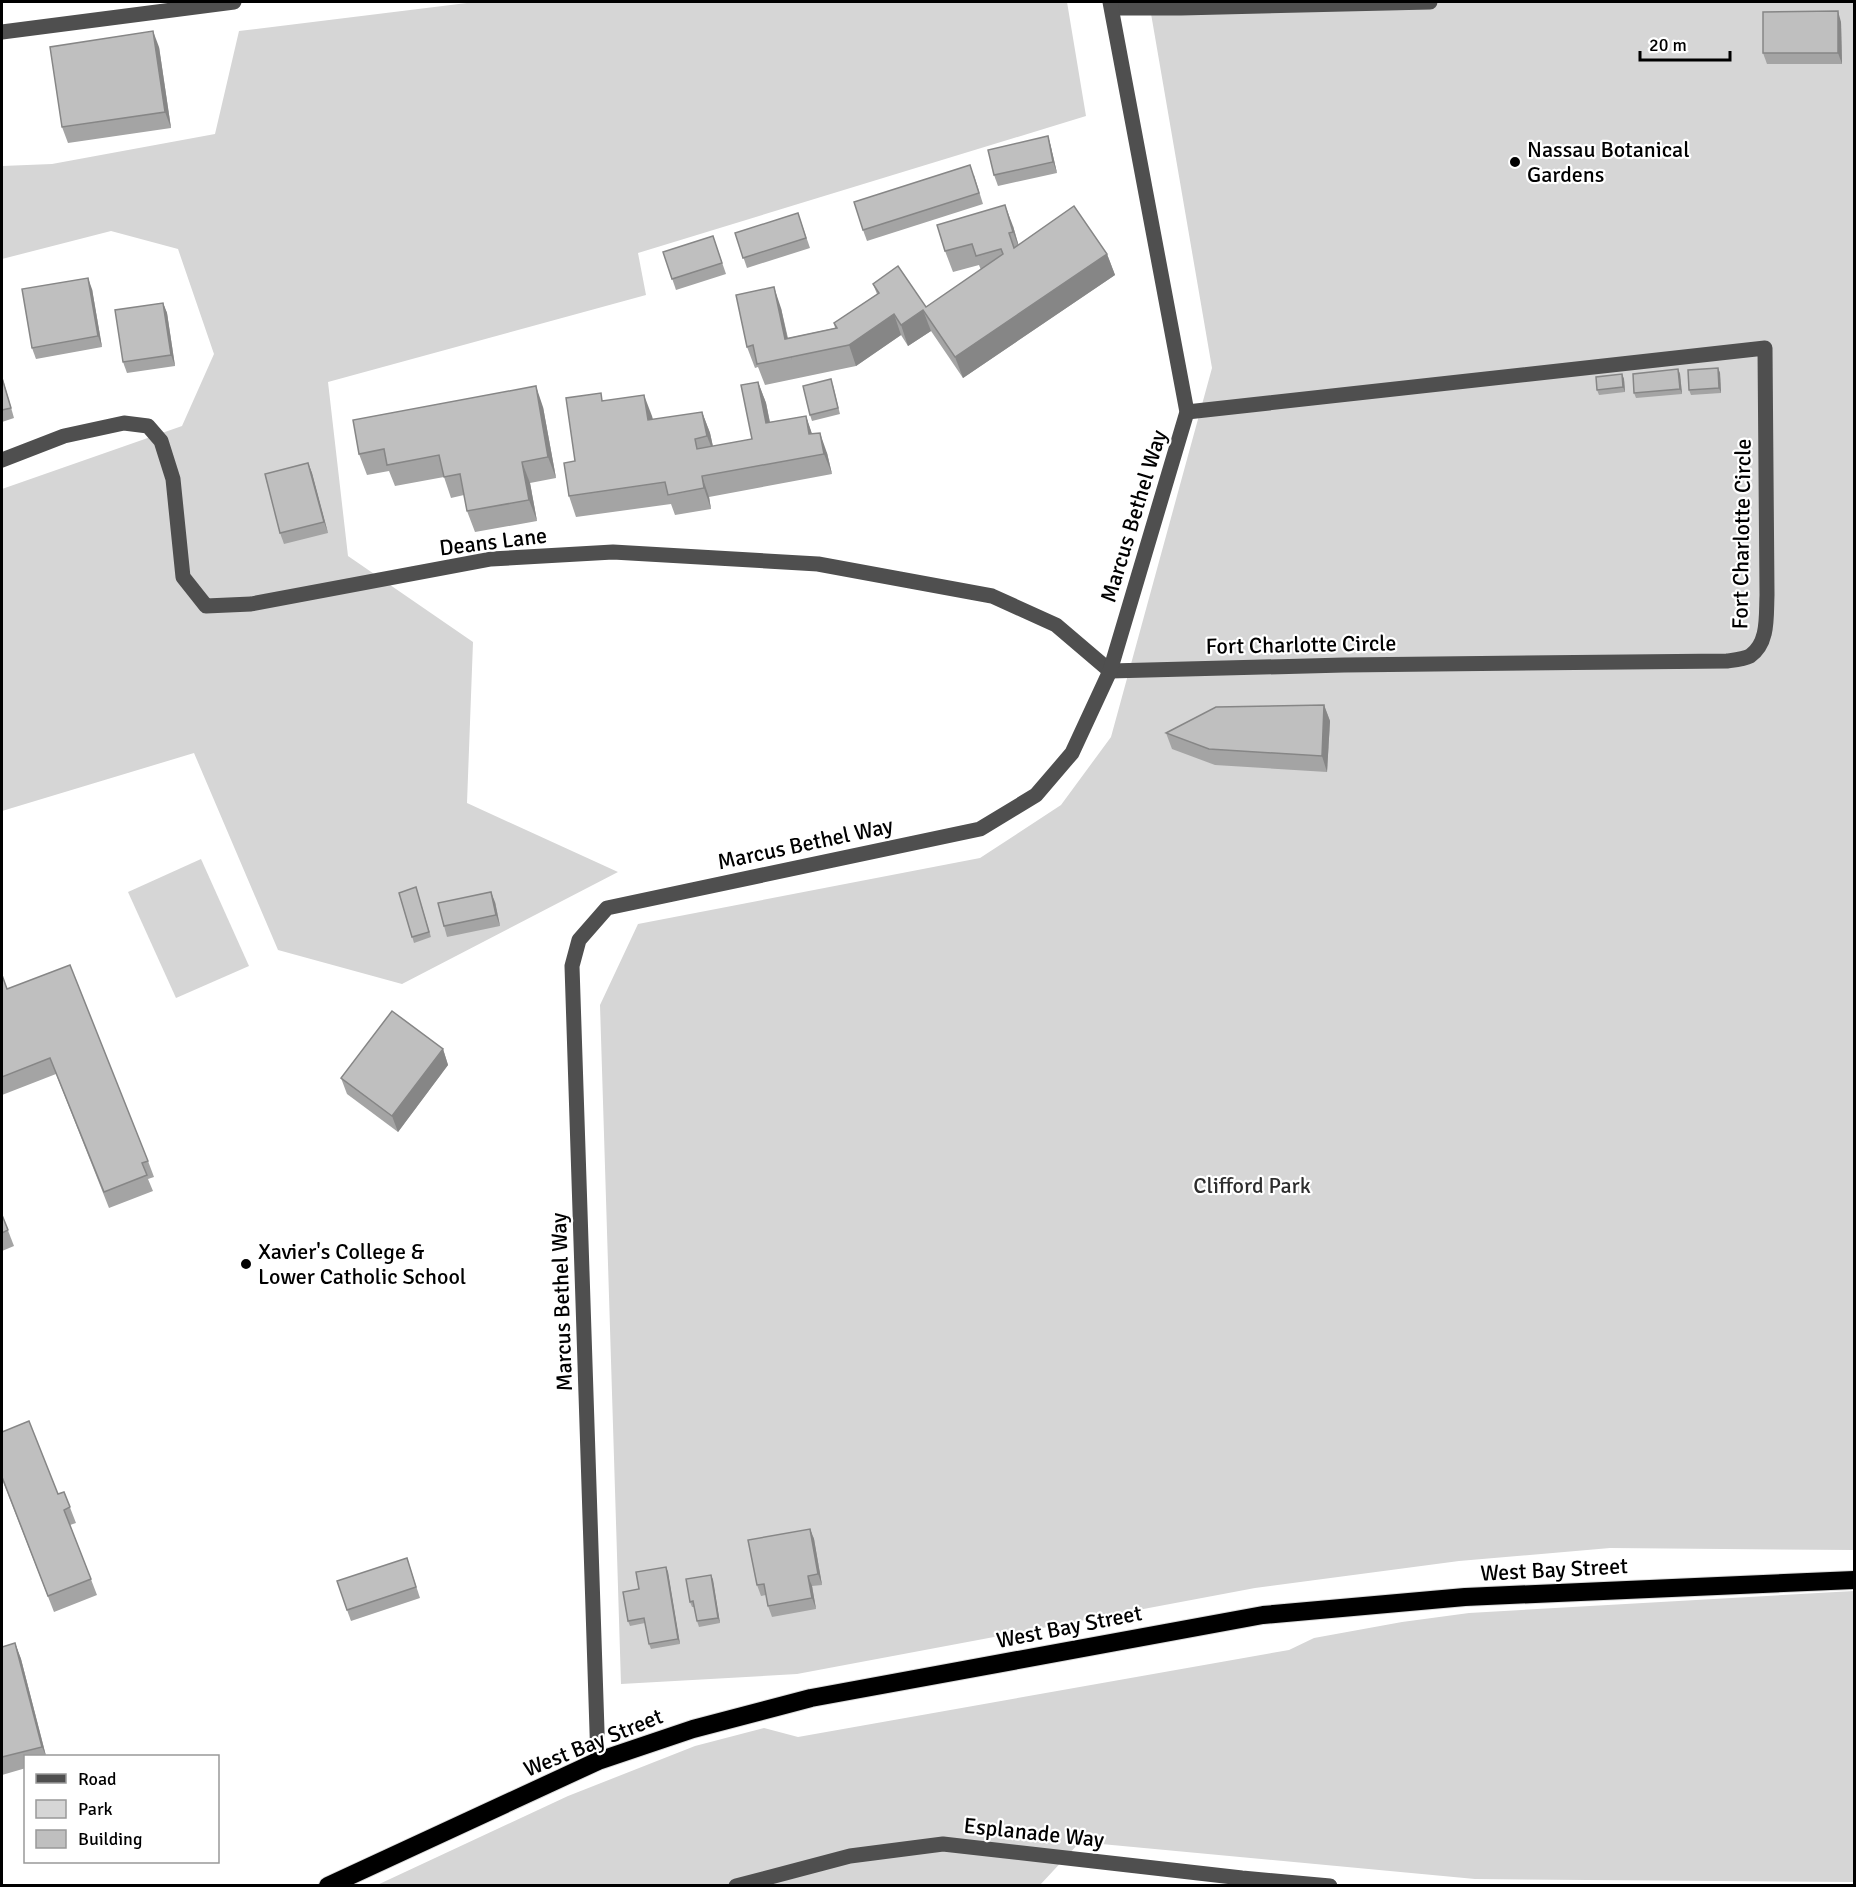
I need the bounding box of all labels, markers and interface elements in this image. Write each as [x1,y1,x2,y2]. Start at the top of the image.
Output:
scale bar [1640,24,1730,62]
text: 20 m [1649,34,1687,56]
place label: Nassau Botanical Gardens [1527,136,1690,188]
marker: Nassau Botanical Gardens [1508,155,1522,169]
street label: Marcus Bethel Way [1094,426,1173,606]
street label: Fort Charlotte Circle [1726,438,1757,630]
street label: Deans Lane [438,521,548,561]
street label: Fort Charlotte Circle [1205,629,1397,660]
street label: Marcus Bethel Way [715,812,896,875]
park label: Clifford Park [1193,1172,1311,1199]
street label: Marcus Bethel Way [545,1211,578,1392]
place label: Xavier's College & Lower Catholic School [258,1238,466,1290]
marker: Xavier's College & Lower Catholic School [239,1257,253,1271]
street label: West Bay Street [1480,1552,1629,1587]
street label: West Bay Street [994,1599,1144,1654]
street label: West Bay Street [520,1702,667,1783]
legend [24,1755,219,1863]
text: Road [78,1768,117,1790]
text: Park [78,1798,113,1820]
street label: Esplanade Way [962,1812,1106,1853]
text: Building [78,1828,142,1850]

